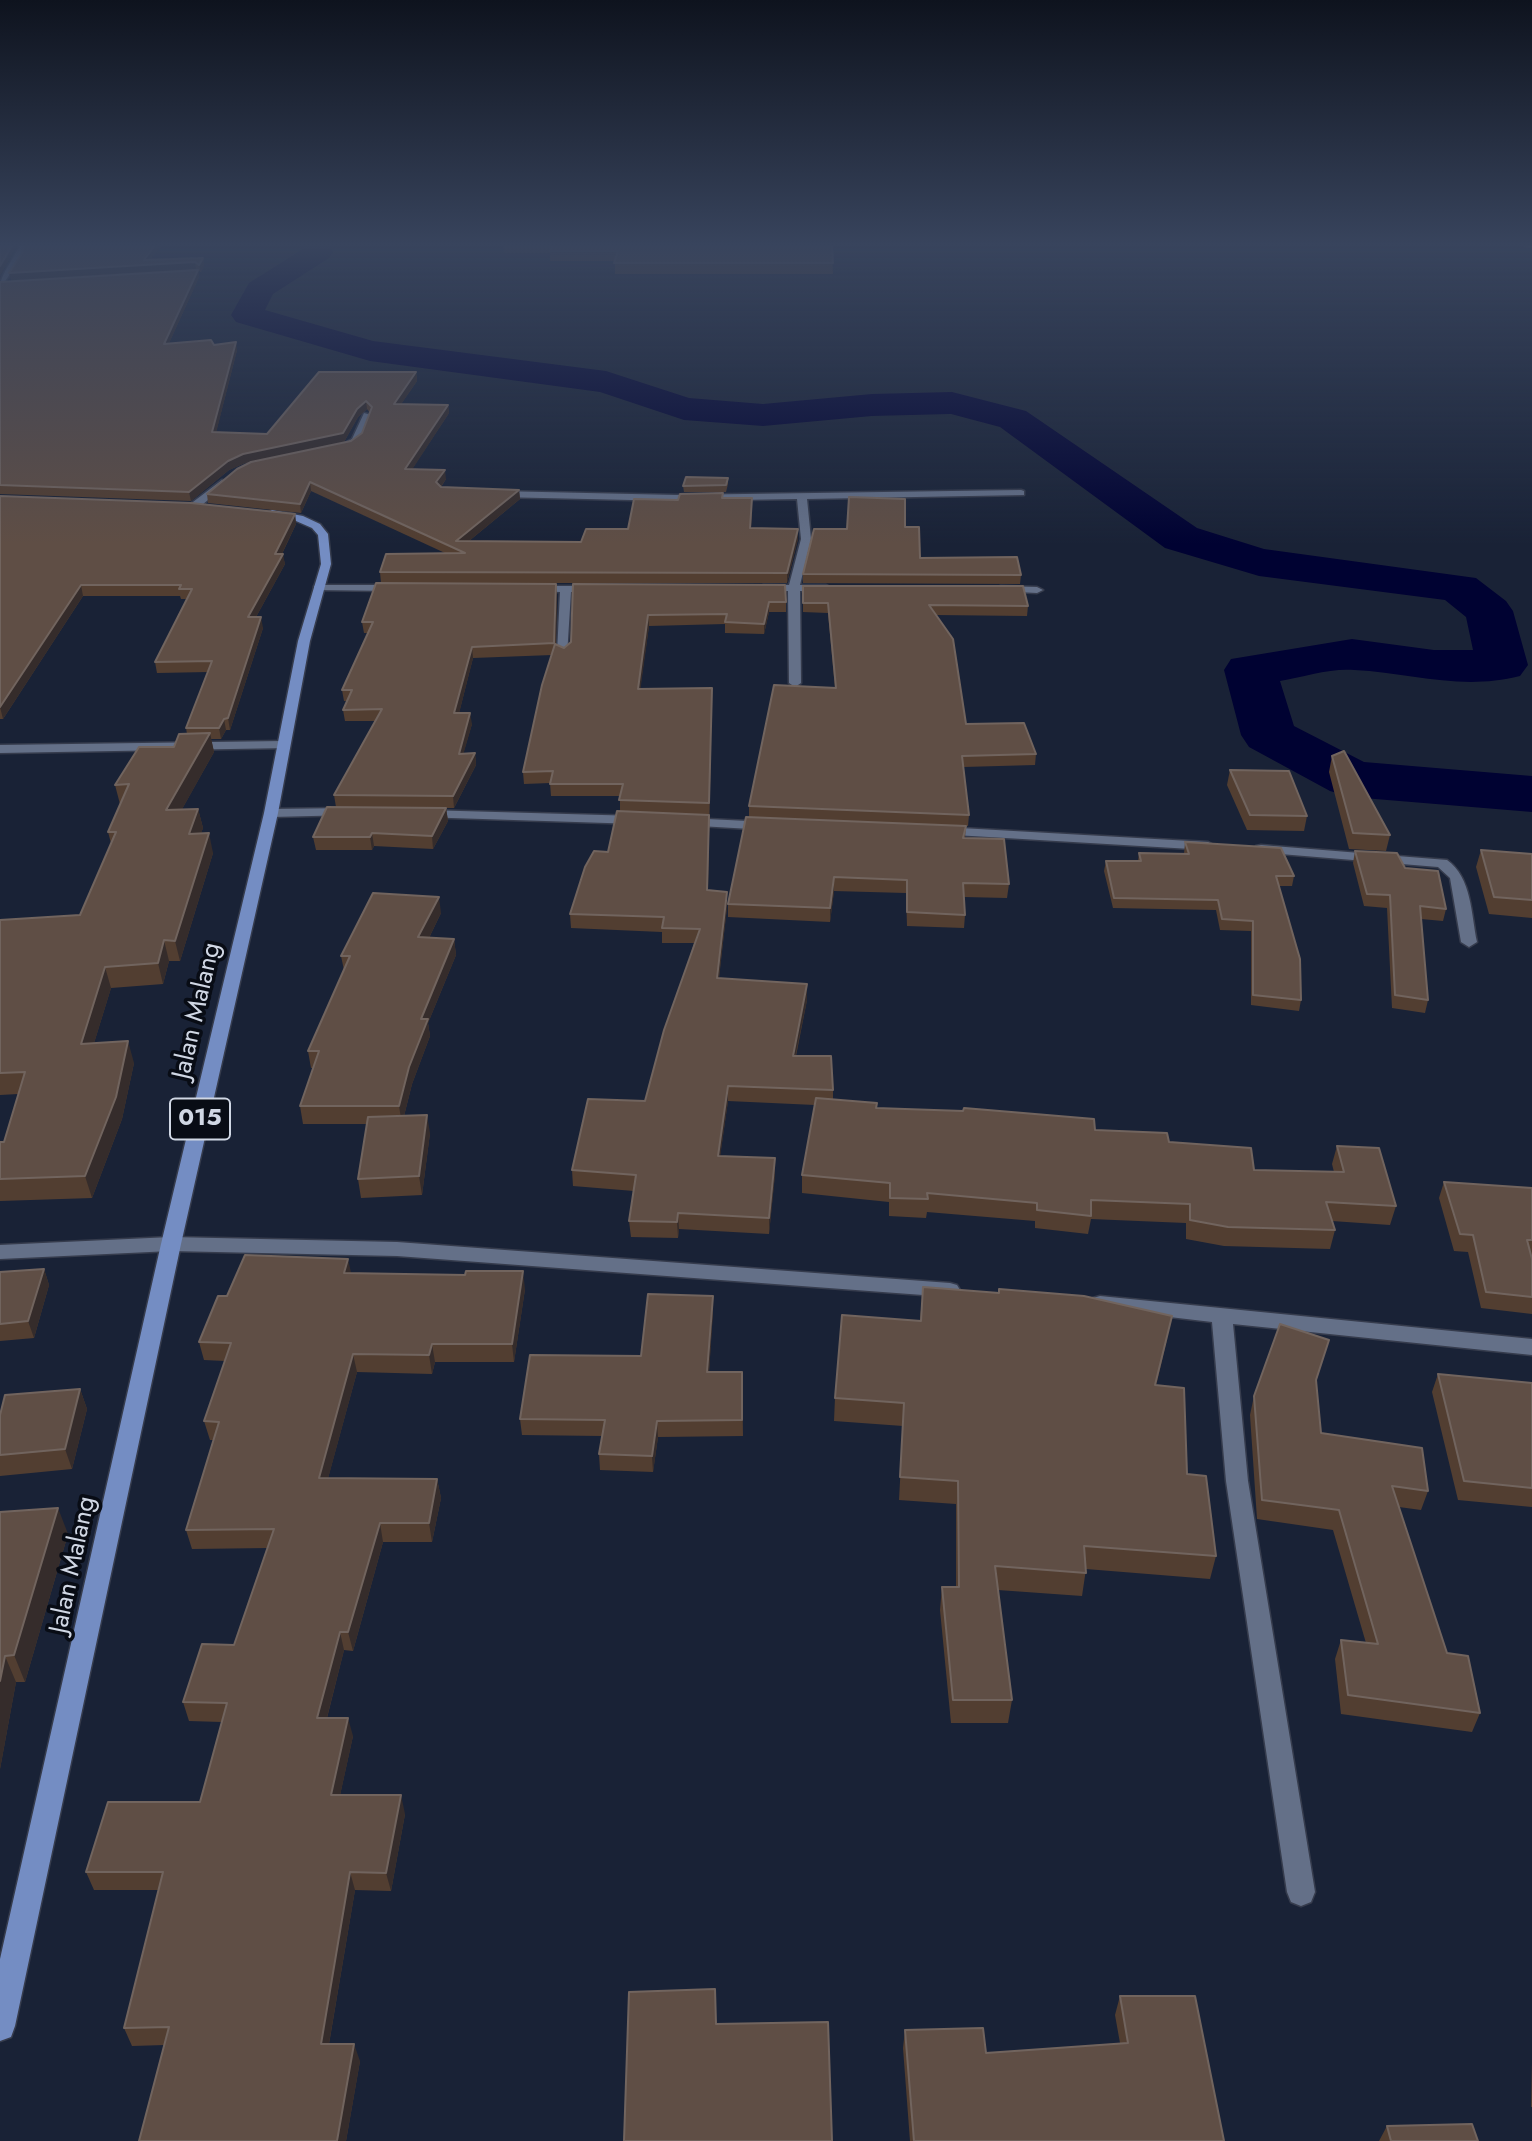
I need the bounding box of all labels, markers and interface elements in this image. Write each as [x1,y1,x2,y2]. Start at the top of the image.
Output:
street label: Jalan Malang [167,940,229,1082]
road number: 015 [170,1098,230,1140]
street label: Jalan Malang [44,1494,104,1636]

